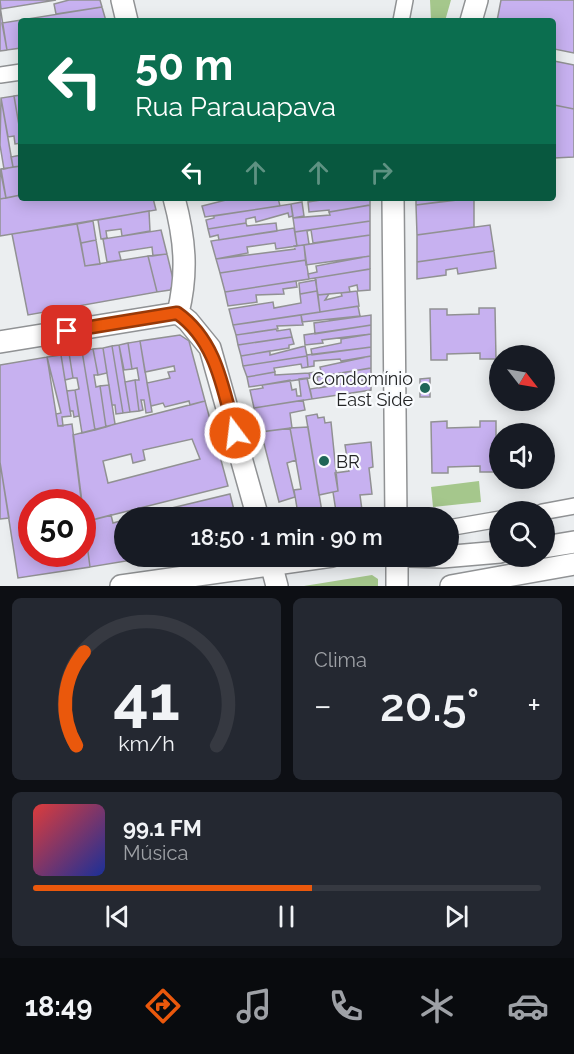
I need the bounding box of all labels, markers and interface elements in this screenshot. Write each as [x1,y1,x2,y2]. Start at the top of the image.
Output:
text: 50 m [135,41,233,90]
icon: left [36,42,114,120]
text: Rua Parauapava [135,91,336,122]
icon: left [176,156,209,189]
icon: ahead [239,156,272,189]
icon: ahead [302,156,335,189]
icon: right [365,156,398,189]
pin [41,305,92,356]
icon: arrive [50,314,83,347]
north arrow [489,345,555,411]
map controls [489,345,555,567]
place label: Condomínio East Side [312,368,413,410]
marker: Condomínio East Side [418,381,432,395]
position arrow [203,401,267,465]
button: sound [489,423,555,489]
place label: BR [336,451,360,472]
marker: BR [317,454,331,468]
speed limit sign: 50 [18,489,96,567]
button: search [489,501,555,567]
text: 18:50 · 1 min · 90 m [190,524,383,550]
text: Clima [314,648,367,672]
text: 41 [113,661,180,735]
text: 20.5° [380,679,479,732]
text: − [314,686,332,725]
text: + [527,686,541,725]
text: km/h [118,731,175,756]
text: 99.1 FM [123,815,202,841]
text: Música [123,841,188,865]
icon: previous [101,900,134,933]
icon: pause [270,900,303,933]
icon: next [440,900,473,933]
icon: directions [142,985,184,1027]
icon: music [233,985,275,1027]
icon: phone [325,985,367,1027]
icon: climate [416,985,458,1027]
icon: car [507,985,549,1027]
text: 18:49 [25,991,92,1022]

